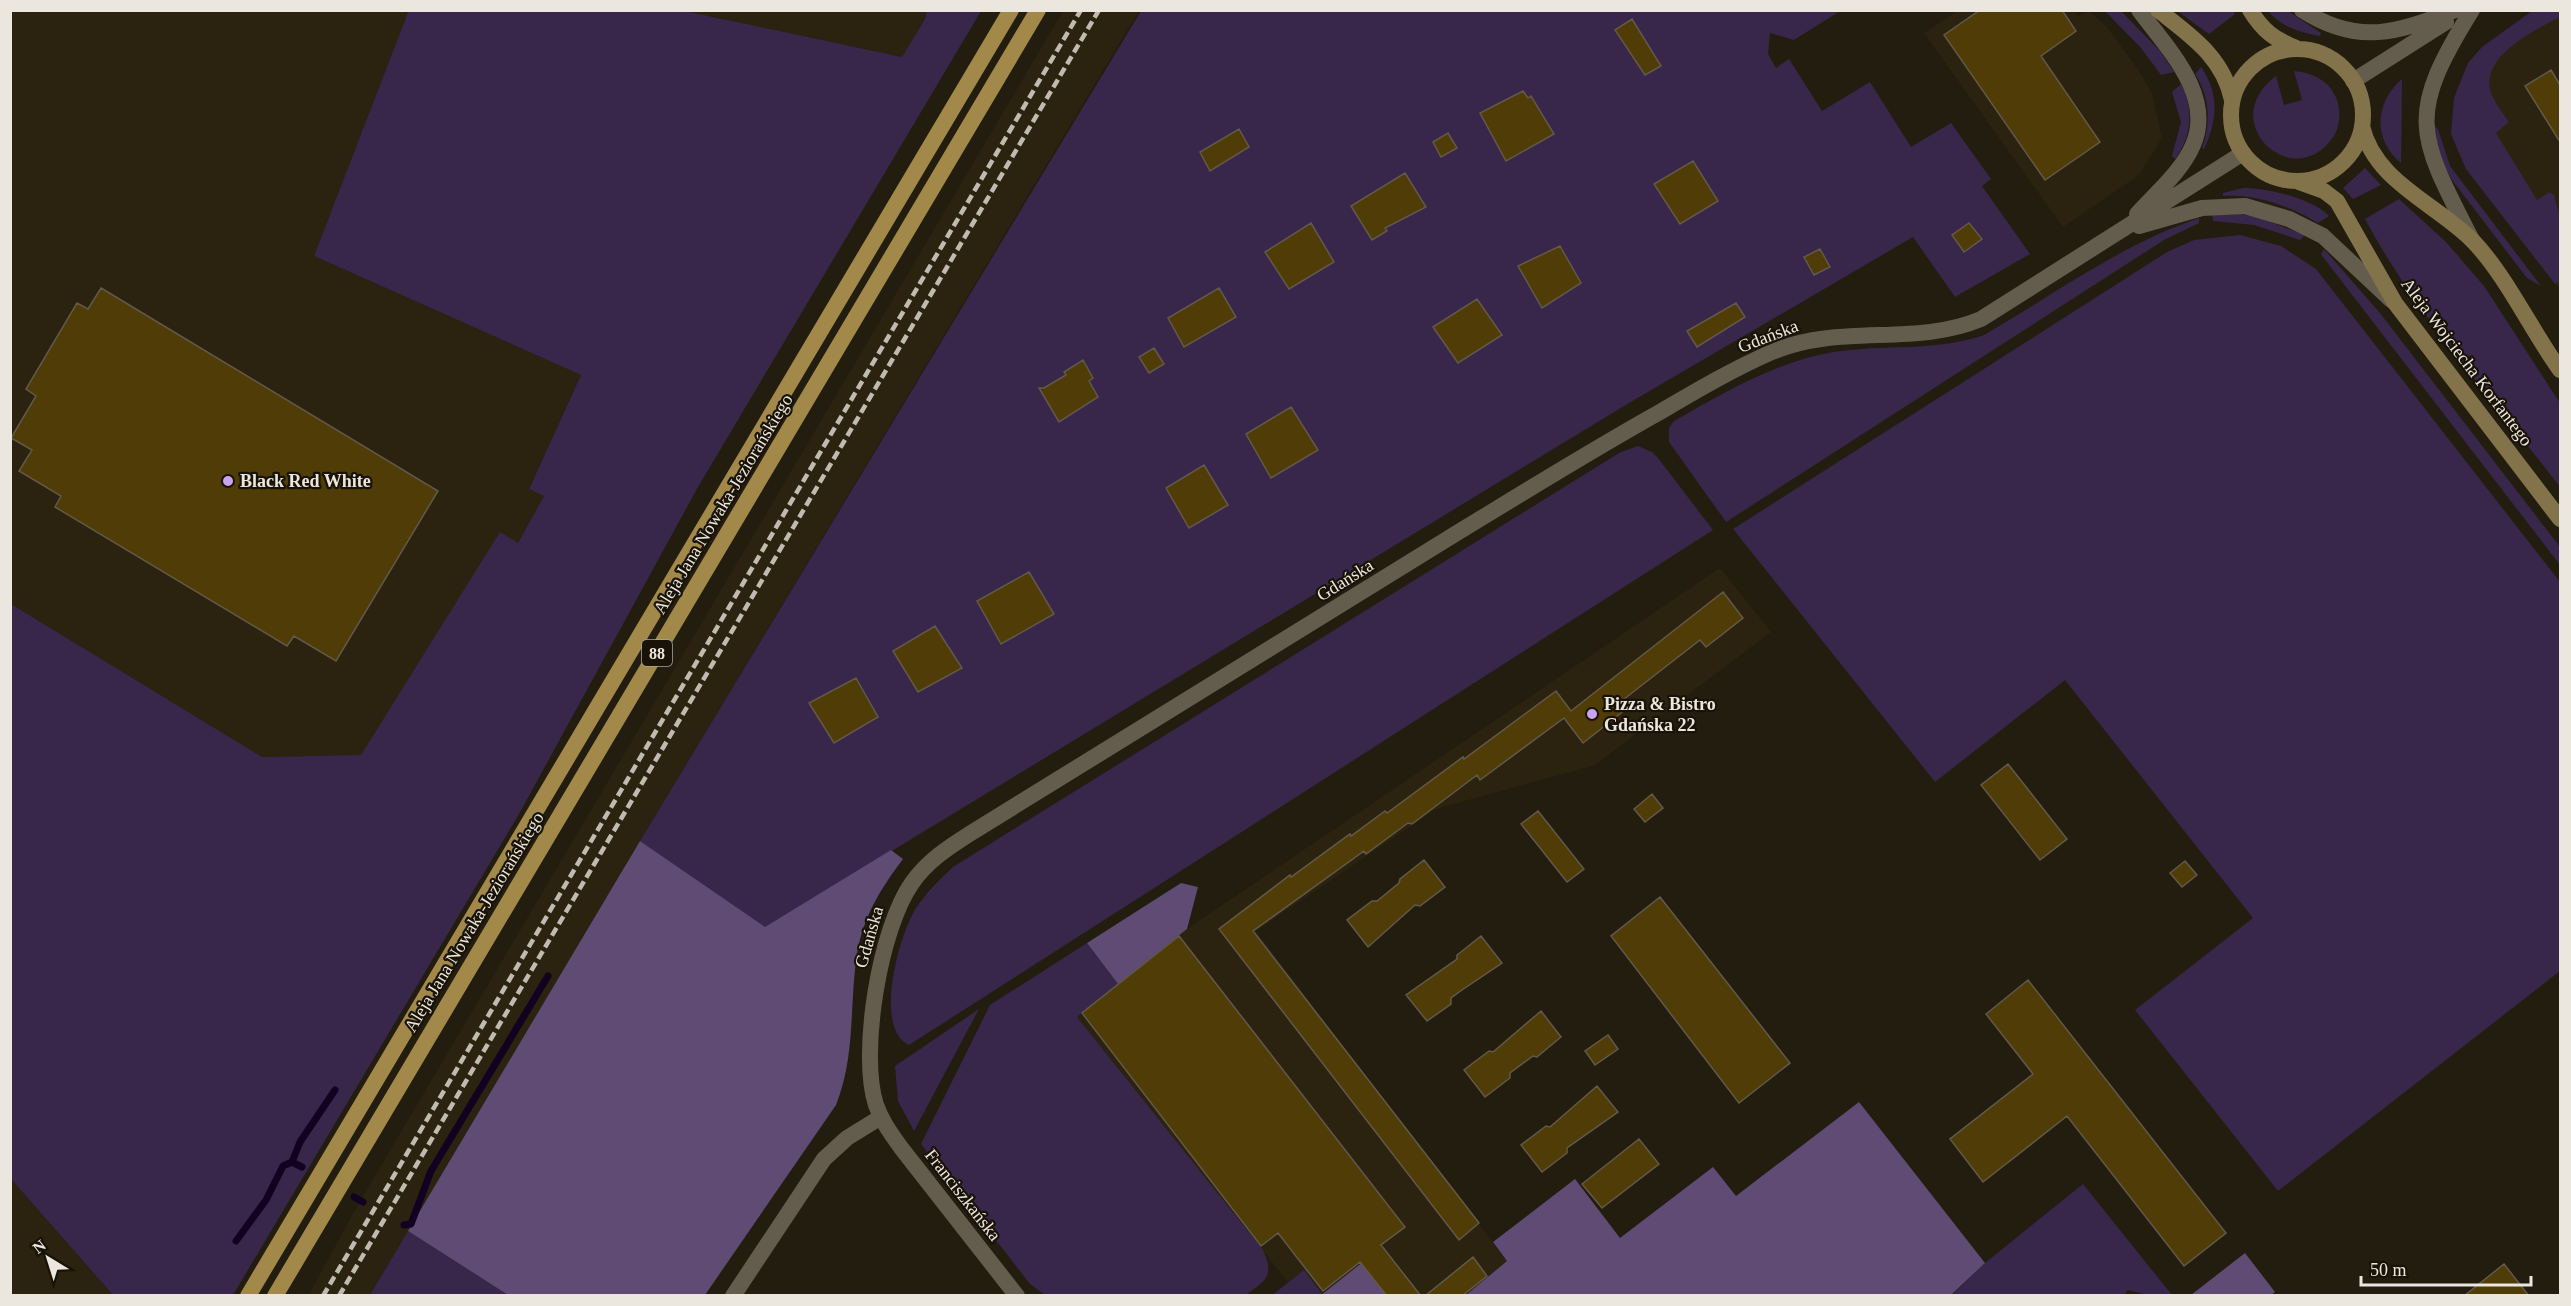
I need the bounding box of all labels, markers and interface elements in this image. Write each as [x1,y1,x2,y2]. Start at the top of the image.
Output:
street label: Aleja Wojciecha Korfantego [2397,274,2537,450]
street label: Gdańska [1735,315,1801,357]
street label: Aleja Jana Nowaka-Jeziorańskiego [649,390,797,618]
place label: Black Red White [240,471,371,491]
marker: Black Red White [221,474,235,488]
street label: Gdańska [1313,555,1377,605]
road number: 88 [642,640,672,666]
place label: Pizza & Bistro Gdańska 22 [1604,694,1716,735]
marker: Pizza & Bistro Gdańska 22 [1585,707,1599,721]
street label: Aleja Jana Nowaka-Jeziorańskiego [400,808,548,1036]
street label: Gdańska [851,904,887,970]
street label: Franciszkańska [921,1145,1005,1245]
north arrow [18,1228,78,1288]
text: N [29,1236,49,1257]
scale bar [2361,1249,2530,1287]
text: 50 m [2370,1260,2407,1280]

